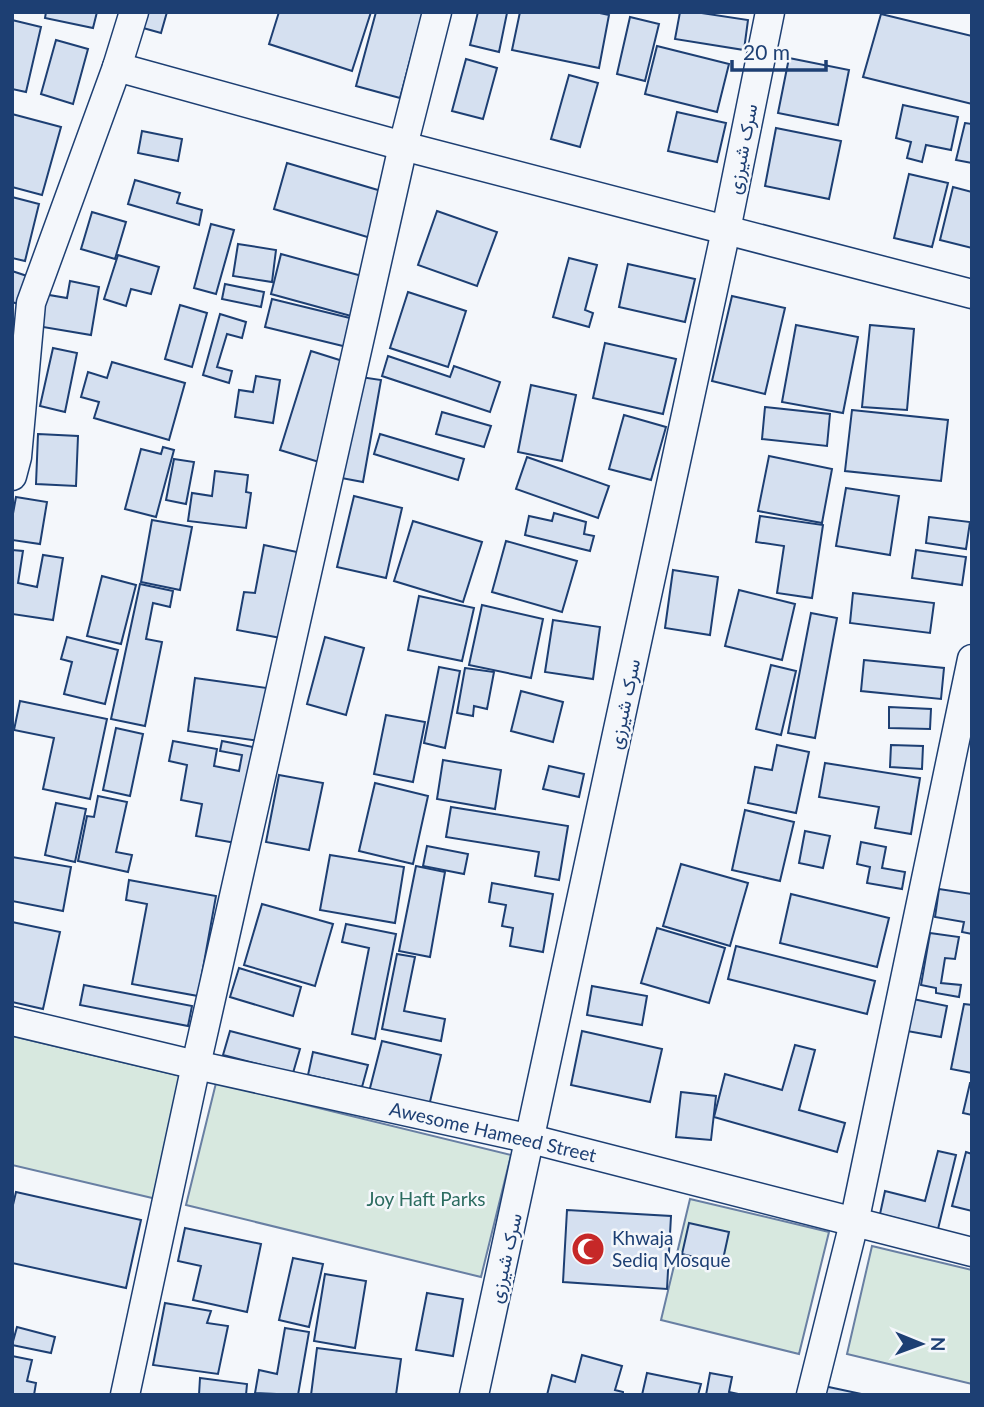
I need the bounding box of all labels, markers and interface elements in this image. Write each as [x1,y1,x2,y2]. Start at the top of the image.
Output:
scale bar [732,28,827,72]
text: 20 m [743,39,790,64]
street label: سرک شیرزی [721,102,763,196]
street label: سرک شیرزی [603,657,645,751]
street label: Awesome Hameed Street [387,1097,599,1167]
park label: Joy Haft Parks [366,1187,486,1210]
street label: سرک شیرزی [483,1211,527,1305]
place label: Khwaja Sediq Mosque [612,1226,731,1271]
mosque icon: Khwaja Sediq Mosque [569,1230,607,1268]
north arrow [886,1309,956,1379]
text: N [927,1337,950,1352]

